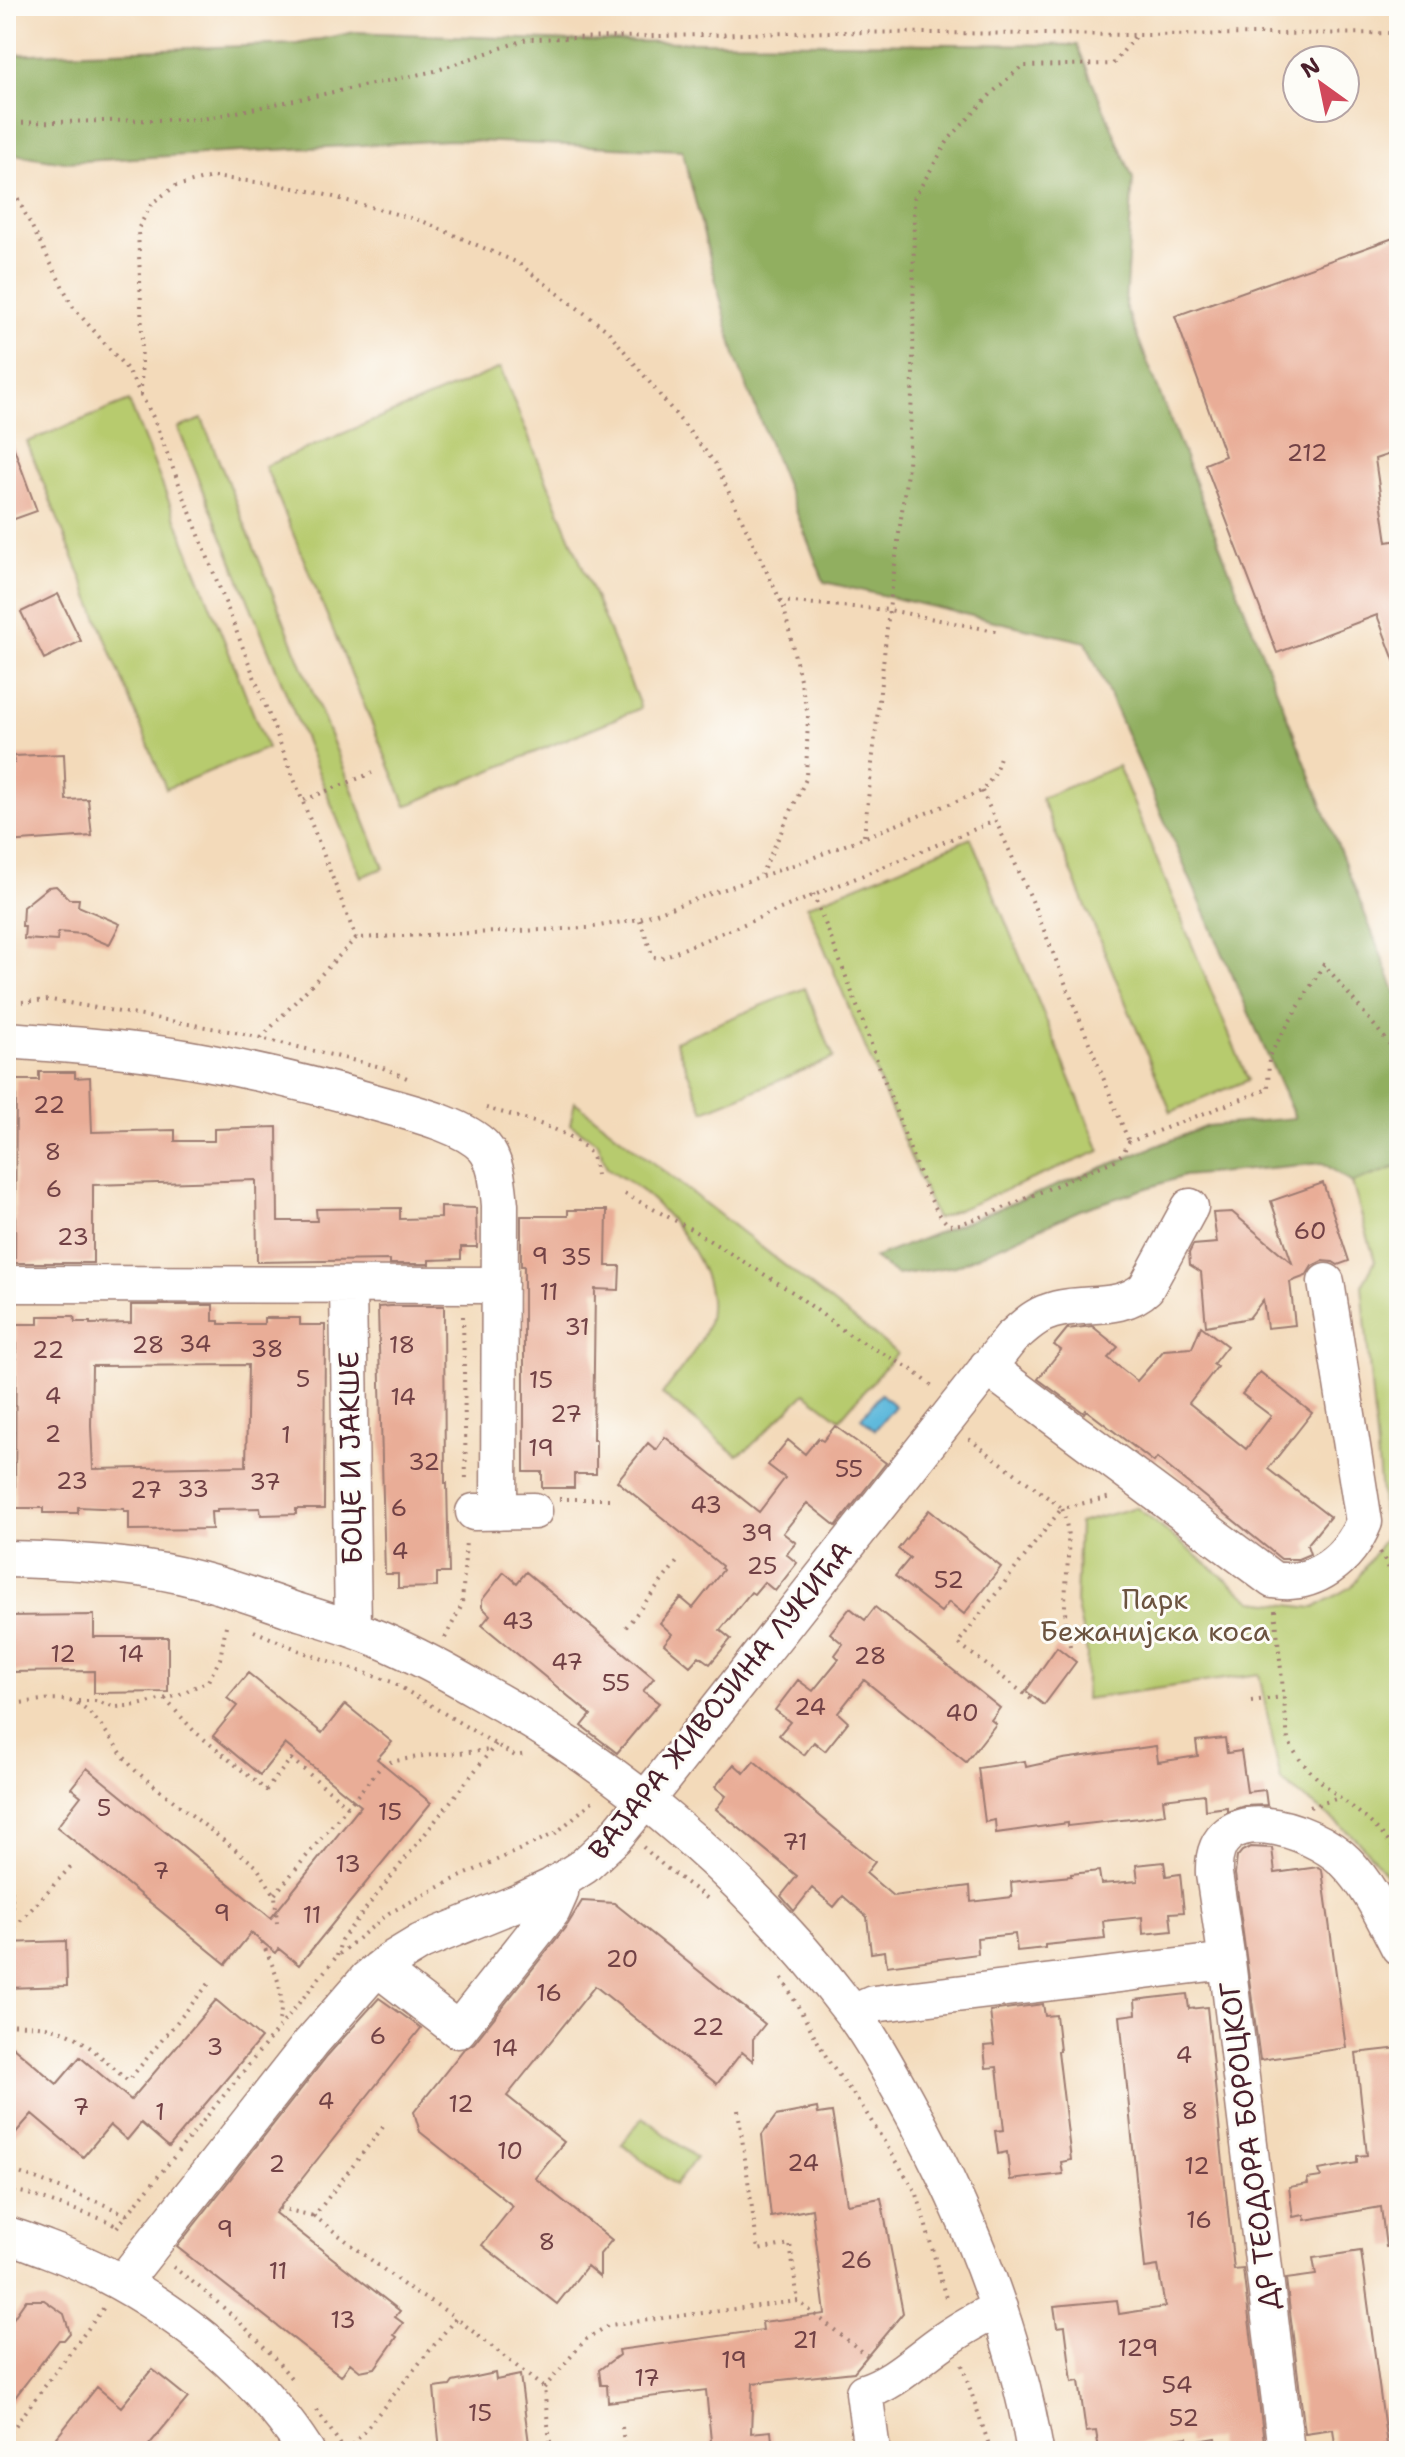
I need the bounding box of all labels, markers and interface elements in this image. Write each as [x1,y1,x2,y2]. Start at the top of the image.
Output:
north arrow [1281,44,1361,124]
text: N [1295,51,1326,85]
house number: 212 [1286,437,1328,469]
house number: 22 [33,1089,65,1121]
house number: 8 [45,1136,61,1168]
house number: 6 [46,1173,62,1205]
house number: 60 [1294,1215,1326,1247]
house number: 23 [57,1221,89,1253]
house number: 9 [532,1240,548,1272]
house number: 35 [561,1241,591,1273]
house number: 11 [539,1276,559,1308]
house number: 31 [564,1311,590,1343]
house number: 34 [179,1328,211,1360]
house number: 28 [132,1329,164,1361]
house number: 18 [389,1329,415,1361]
house number: 38 [251,1333,283,1365]
house number: 22 [32,1334,64,1366]
street label: БОЦЕ И ЈАКШЕ [329,1351,371,1565]
house number: 5 [296,1363,310,1395]
house number: 15 [529,1364,553,1396]
house number: 4 [45,1380,61,1412]
house number: 14 [390,1381,416,1413]
house number: 27 [550,1398,582,1430]
house number: 2 [45,1418,61,1450]
house number: 1 [281,1419,291,1451]
house number: 19 [528,1432,554,1464]
house number: 32 [408,1446,440,1478]
house number: 55 [835,1453,863,1485]
house number: 23 [56,1465,88,1497]
house number: 37 [249,1466,281,1498]
house number: 33 [177,1473,209,1505]
house number: 27 [130,1474,162,1506]
house number: 43 [690,1489,722,1521]
house number: 6 [391,1492,407,1524]
house number: 39 [741,1517,773,1549]
street label: ВАЈАРА ЖИВОЈИНА ЛУКИЋА [579,1533,861,1867]
house number: 4 [392,1535,408,1567]
house number: 25 [746,1550,778,1582]
house number: 52 [934,1564,964,1596]
park label: Парк Бежанијска коса [1040,1580,1270,1650]
house number: 43 [502,1605,534,1637]
house number: 12 [50,1638,76,1670]
house number: 14 [118,1638,144,1670]
house number: 28 [854,1640,886,1672]
house number: 47 [551,1646,583,1678]
house number: 55 [602,1667,630,1699]
house number: 24 [794,1691,826,1723]
house number: 40 [945,1697,979,1729]
house number: 5 [97,1792,111,1824]
house number: 15 [378,1796,402,1828]
house number: 71 [782,1826,808,1858]
house number: 13 [335,1848,361,1880]
house number: 7 [153,1855,169,1887]
house number: 9 [214,1897,230,1929]
house number: 11 [302,1899,322,1931]
house number: 20 [606,1943,638,1975]
house number: 16 [536,1977,562,2009]
street label: ДР ТЕОДОРА БОРОЦКОГ [1210,1980,1288,2312]
house number: 22 [692,2011,724,2043]
house number: 6 [370,2020,386,2052]
house number: 3 [207,2031,223,2063]
house number: 14 [492,2032,518,2064]
house number: 4 [1176,2039,1192,2071]
house number: 4 [318,2085,334,2117]
house number: 12 [448,2088,474,2120]
house number: 7 [73,2091,89,2123]
house number: 8 [1182,2095,1198,2127]
house number: 1 [155,2096,165,2128]
house number: 10 [497,2135,523,2167]
house number: 24 [787,2147,819,2179]
house number: 2 [269,2148,285,2180]
house number: 12 [1184,2150,1210,2182]
house number: 16 [1186,2204,1212,2236]
house number: 9 [217,2213,233,2245]
house number: 8 [539,2226,555,2258]
house number: 26 [840,2244,872,2276]
house number: 11 [268,2255,288,2287]
house number: 13 [330,2304,356,2336]
house number: 21 [792,2324,818,2356]
house number: 129 [1117,2332,1159,2364]
house number: 19 [721,2344,747,2376]
house number: 17 [634,2362,660,2394]
house number: 54 [1162,2369,1192,2401]
house number: 15 [468,2397,492,2429]
house number: 52 [1169,2402,1199,2434]

